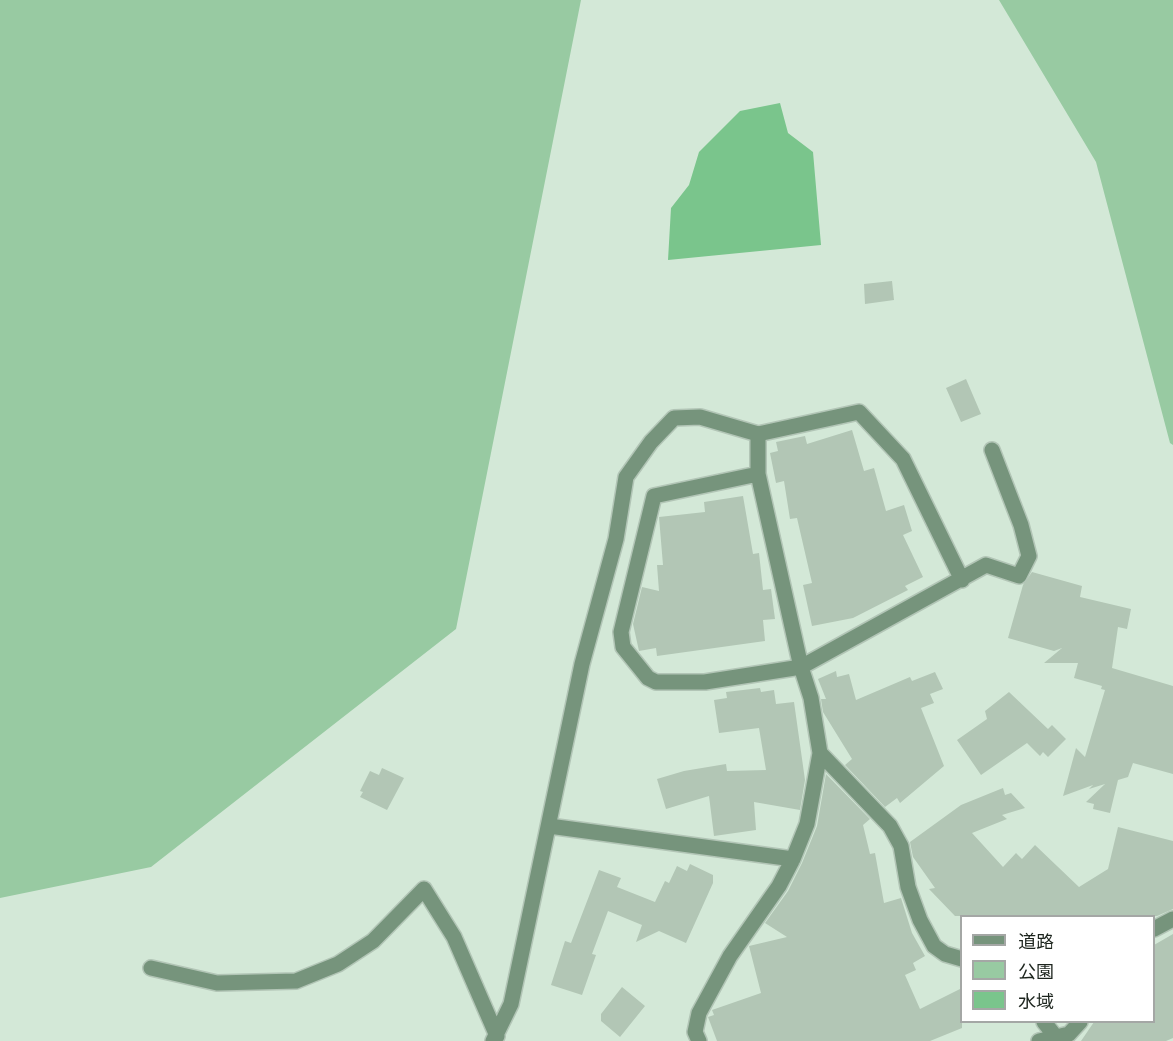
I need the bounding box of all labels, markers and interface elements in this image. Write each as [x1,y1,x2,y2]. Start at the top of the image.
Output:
legend [960,915,1155,1023]
text: 道路 [1018,931,1054,952]
text: 公園 [1018,961,1054,982]
text: 水域 [1018,991,1054,1012]

